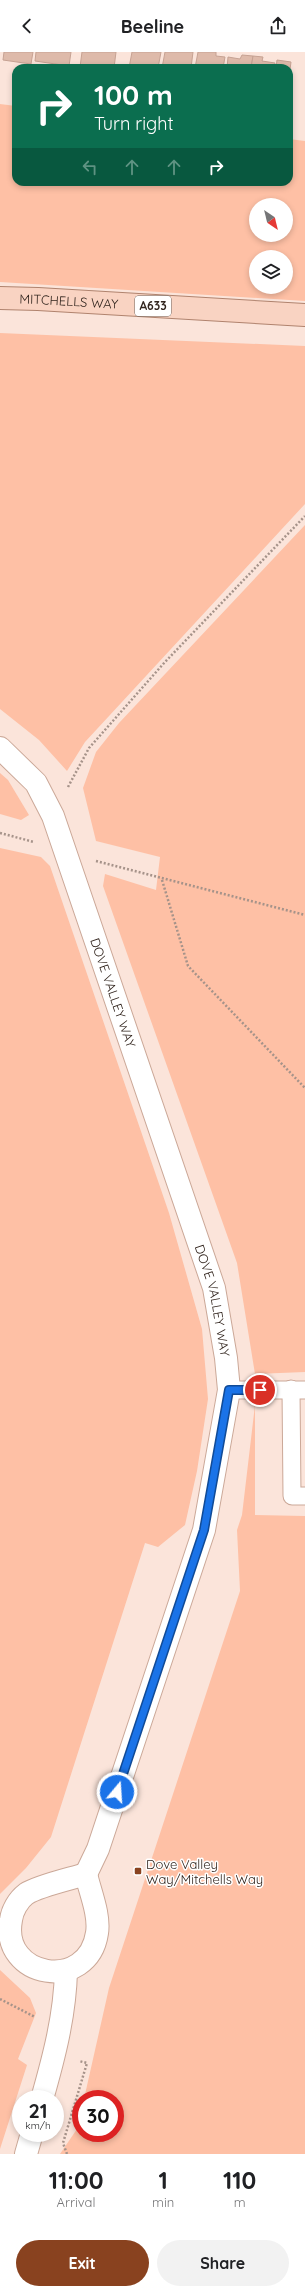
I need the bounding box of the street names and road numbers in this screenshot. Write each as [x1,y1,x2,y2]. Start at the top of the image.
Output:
street label: MITCHELLS WAY [19,291,120,312]
road number: A633 [135,296,171,316]
street label: DOVE VALLEY WAY [87,936,140,1050]
street label: DOVE VALLEY WAY [192,1242,234,1358]

